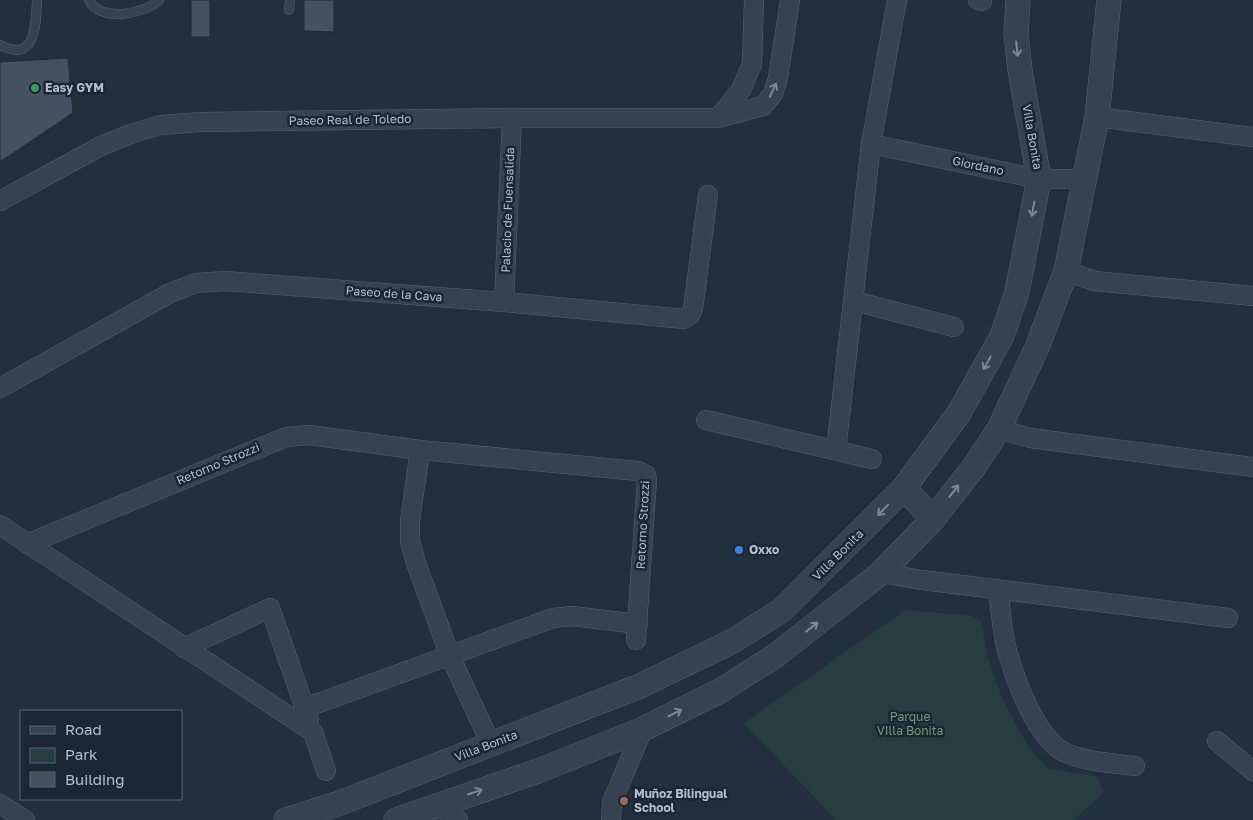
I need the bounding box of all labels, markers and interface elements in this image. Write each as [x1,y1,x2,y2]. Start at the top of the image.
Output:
one-way arrow [1012,40,1022,56]
place label: Easy GYM [45,80,104,95]
marker: Easy GYM [29,82,41,94]
one-way arrow [769,83,779,98]
street label: Villa Bonita [1019,103,1046,171]
street label: Paseo Real de Toledo [288,111,412,128]
street label: Palacio de Fuensalida [498,147,517,273]
street label: Giordano [951,153,1005,178]
one-way arrow [1028,200,1038,216]
street label: Paseo de la Cava [345,283,443,304]
one-way arrow [982,356,992,371]
street label: Retorno Strozzi [174,439,262,488]
street label: Retorno Strozzi [633,480,652,570]
one-way arrow [949,485,960,498]
one-way arrow [877,503,889,516]
street label: Villa Bonita [809,526,866,583]
place label: Oxxo [749,542,779,557]
marker: Oxxo [733,544,745,556]
one-way arrow [805,622,819,632]
one-way arrow [667,708,682,718]
park label: Parque VIlla Bonita [877,709,943,738]
legend [20,710,182,800]
text: Road [65,720,102,738]
street label: Villa Bonita [452,727,519,764]
text: Park [65,745,98,763]
text: Building [65,770,125,788]
place label: Muñoz Bilingual School [634,786,727,815]
one-way arrow [467,787,483,797]
marker: Muñoz Bilingual School [618,795,630,807]

